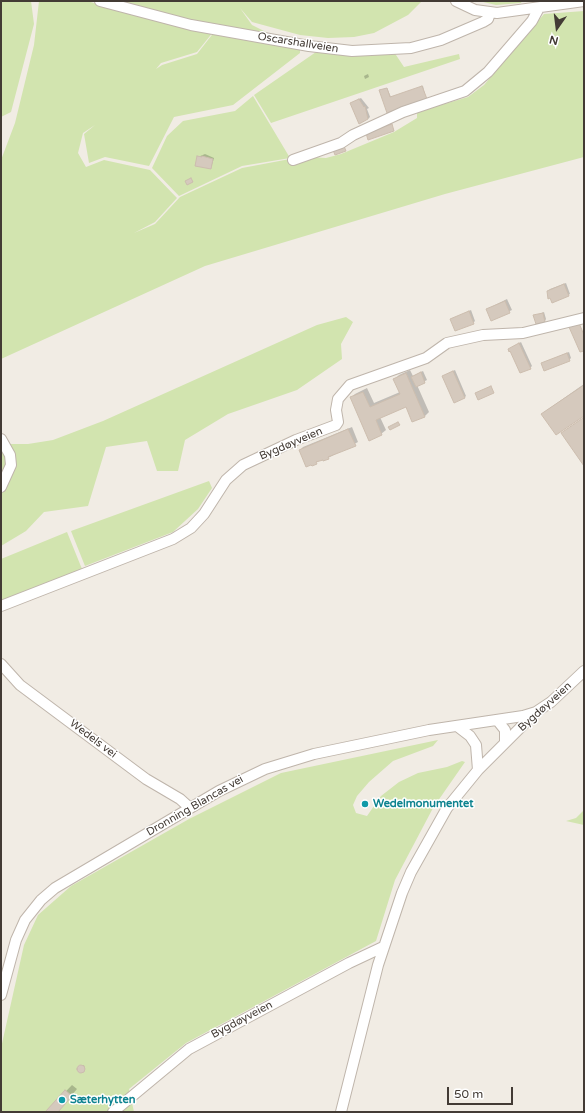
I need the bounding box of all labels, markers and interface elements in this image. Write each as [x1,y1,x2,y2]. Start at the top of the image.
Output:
north arrow [537,8,577,48]
street label: Oscarshallveien [257,30,339,56]
text: N [548,33,560,48]
street label: Bygdøyveien [257,425,325,463]
street label: Bygdøyveien [516,680,574,734]
street label: Wedels vei [67,717,119,761]
street label: Dronning Blancas vei [144,773,246,839]
place label: Wedelmonumentet [373,797,473,811]
marker: Wedelmonumentet [360,799,370,809]
street label: Bygdøyveien [209,998,275,1042]
scale bar [449,1079,515,1105]
text: 50 m [454,1087,483,1101]
place label: Sæterhytten [70,1093,135,1107]
marker: Sæterhytten [57,1095,67,1105]

